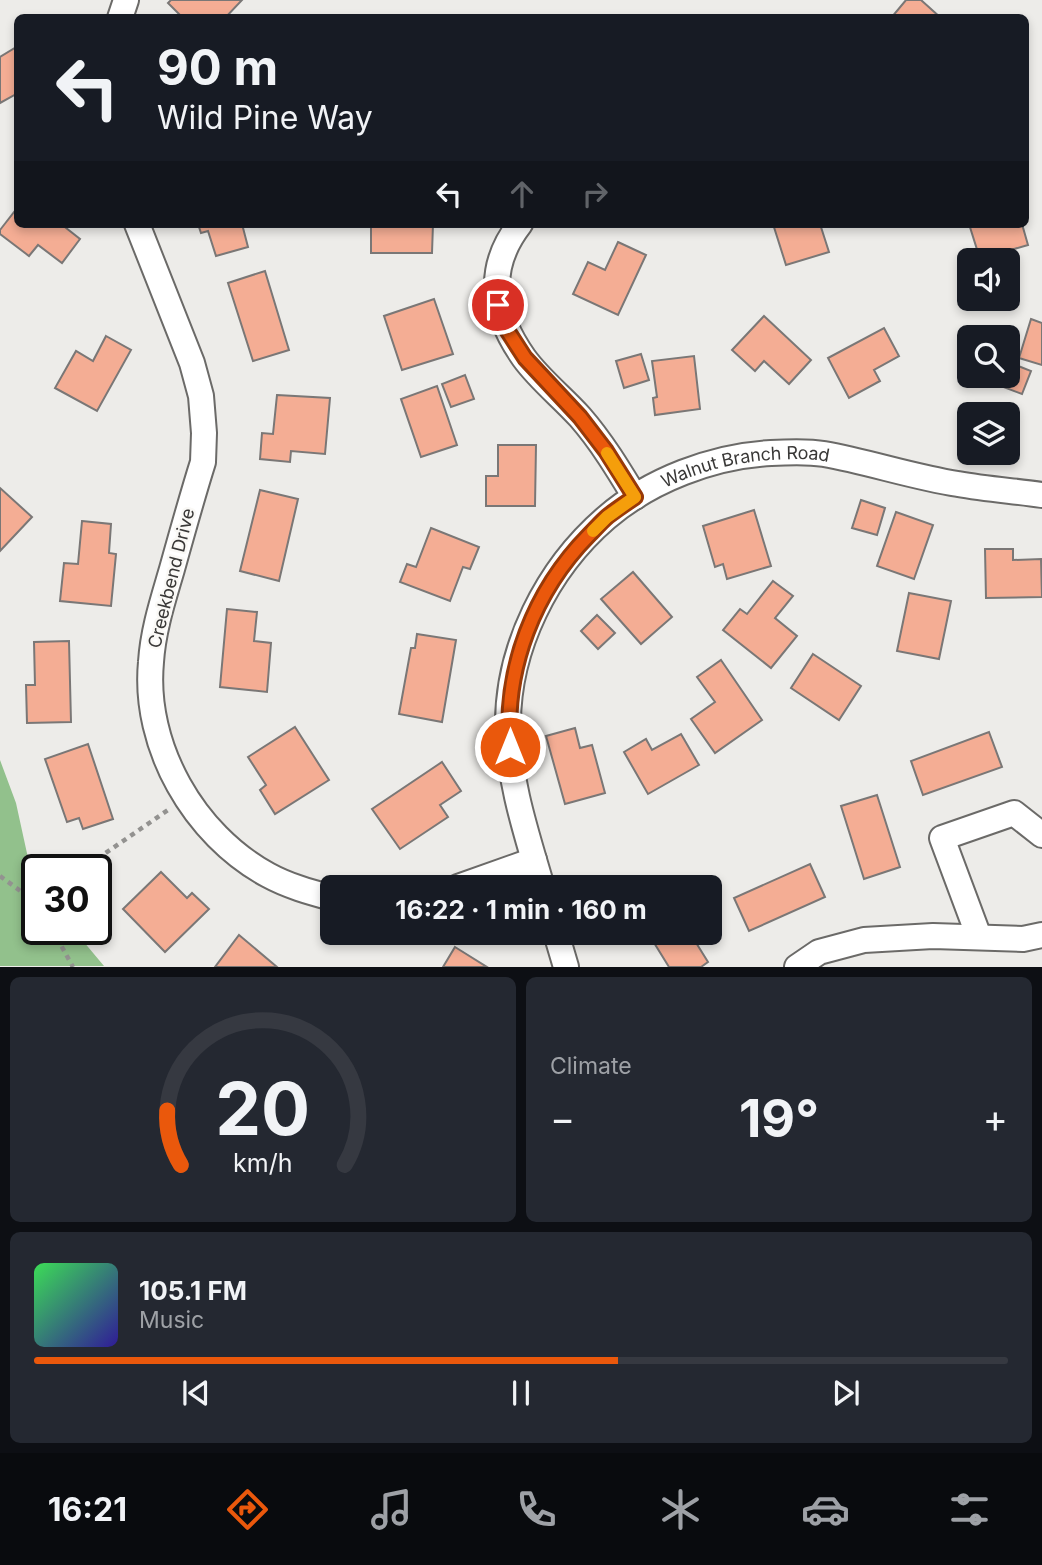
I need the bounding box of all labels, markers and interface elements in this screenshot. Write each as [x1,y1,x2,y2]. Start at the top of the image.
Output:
text: 90 m [157,38,278,97]
icon: left [42,42,133,133]
text: Wild Pine Way [157,98,373,137]
icon: left [430,175,468,213]
icon: ahead [503,175,541,213]
icon: right [576,175,614,213]
map controls [957,248,1020,465]
button: sound [957,248,1020,311]
pin [468,275,528,335]
icon: arrive [479,286,517,324]
button: search [957,325,1020,388]
button: layers [957,402,1020,465]
street label: Walnut Branch Road [658,441,831,491]
street label: Creekbend Drive [143,506,199,650]
position arrow [473,710,547,784]
speed limit sign: 30 [21,854,112,945]
text: 16:22 · 1 min · 160 m [395,894,647,925]
text: Climate [550,1052,632,1080]
text: 20 [216,1065,310,1154]
text: 19° [739,1087,819,1150]
text: − [550,1095,575,1141]
text: + [983,1095,1008,1141]
text: km/h [233,1148,293,1178]
text: 105.1 FM [139,1275,247,1306]
text: Music [139,1306,204,1334]
icon: previous [177,1374,215,1412]
icon: pause [502,1374,540,1412]
icon: next [827,1374,865,1412]
icon: directions [223,1485,272,1534]
icon: music [367,1485,416,1534]
icon: phone [512,1485,561,1534]
icon: climate [656,1485,705,1534]
icon: car [801,1485,850,1534]
icon: filters [945,1485,994,1534]
text: 16:21 [48,1490,127,1529]

